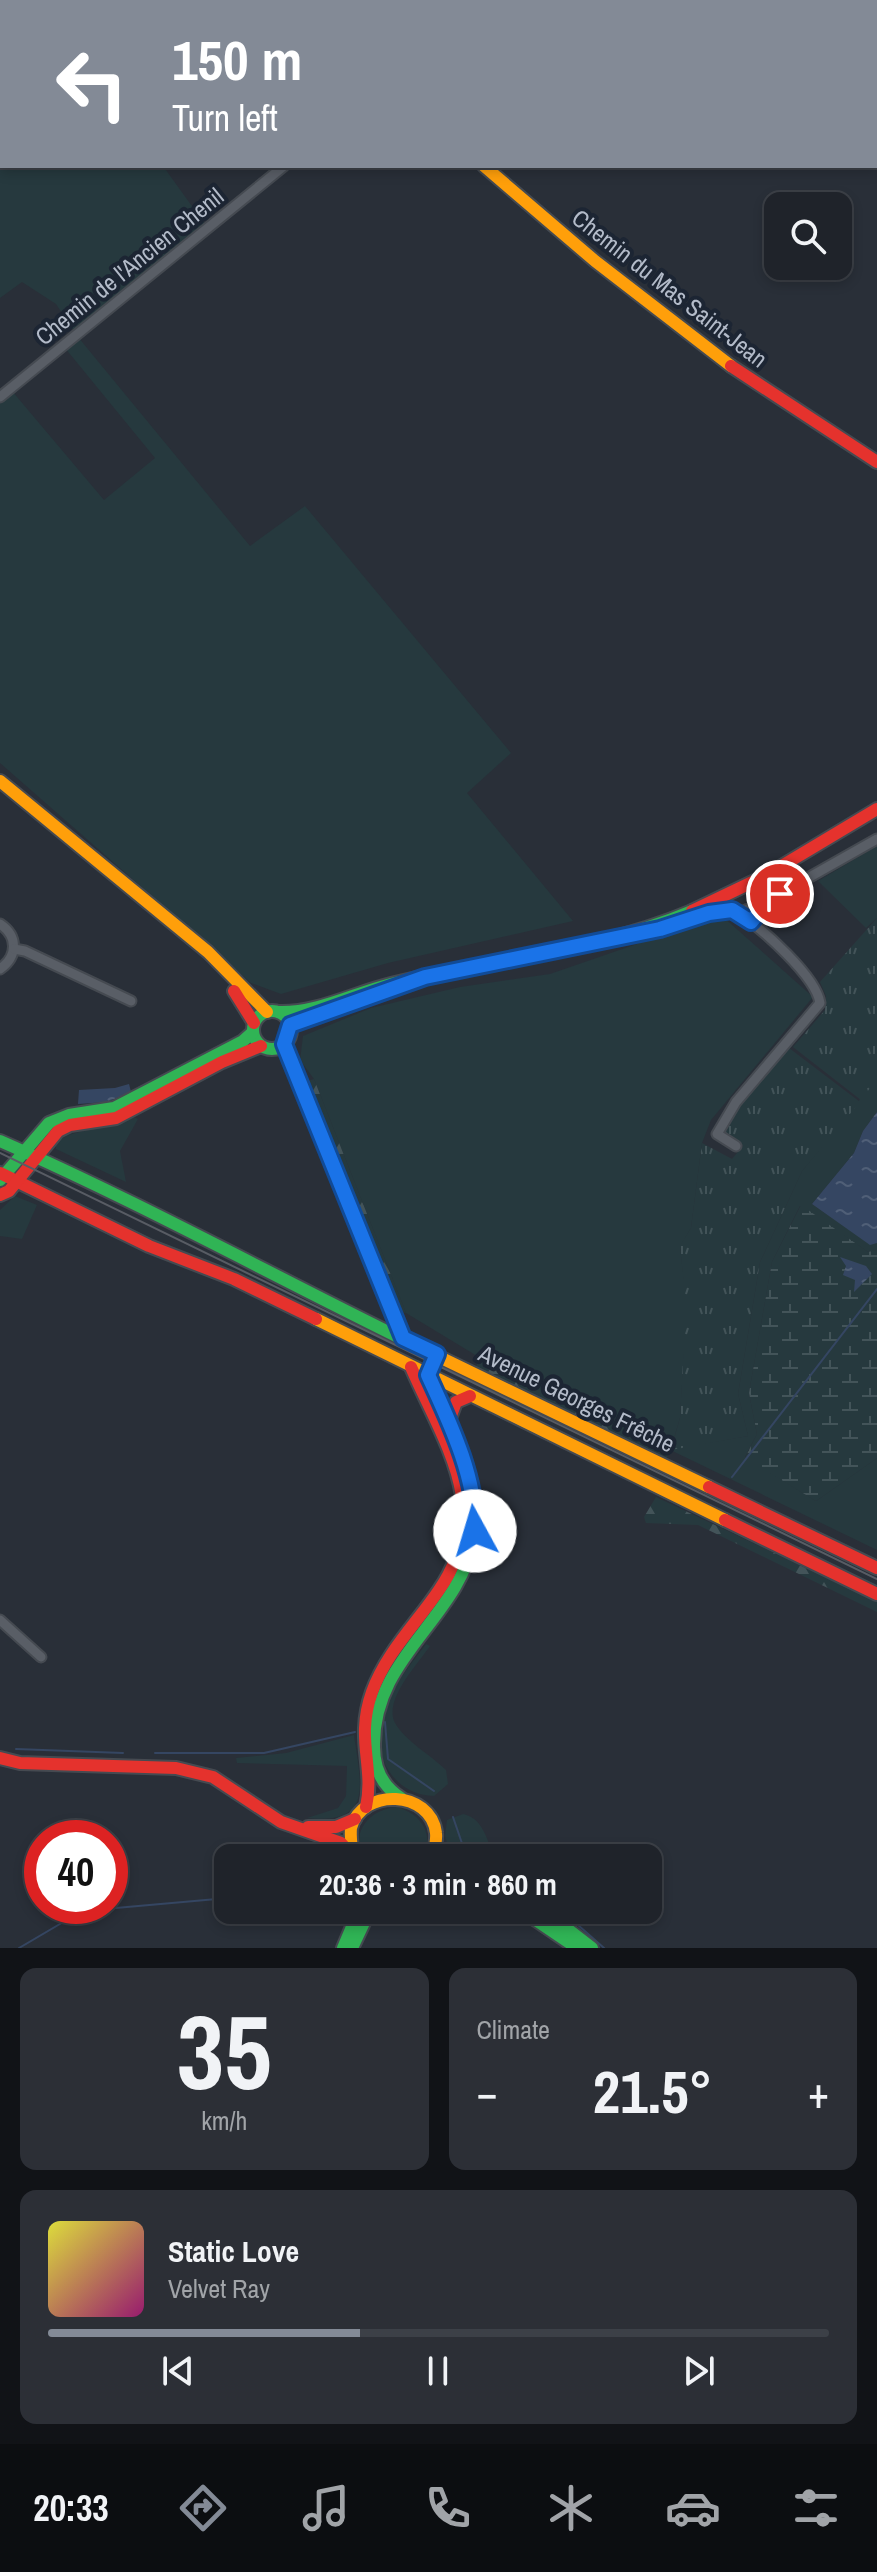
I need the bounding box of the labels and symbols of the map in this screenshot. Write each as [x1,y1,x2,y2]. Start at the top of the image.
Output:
street label: Chemin de l'Ancien Chenil [28,180,230,352]
street label: Chemin du Mas Saint-Jean [566,202,774,374]
pin [746,860,814,928]
street label: Avenue Georges Frêche [473,1336,680,1459]
position arrow [433,1489,517,1573]
speed limit sign: 40 [24,1820,128,1924]

